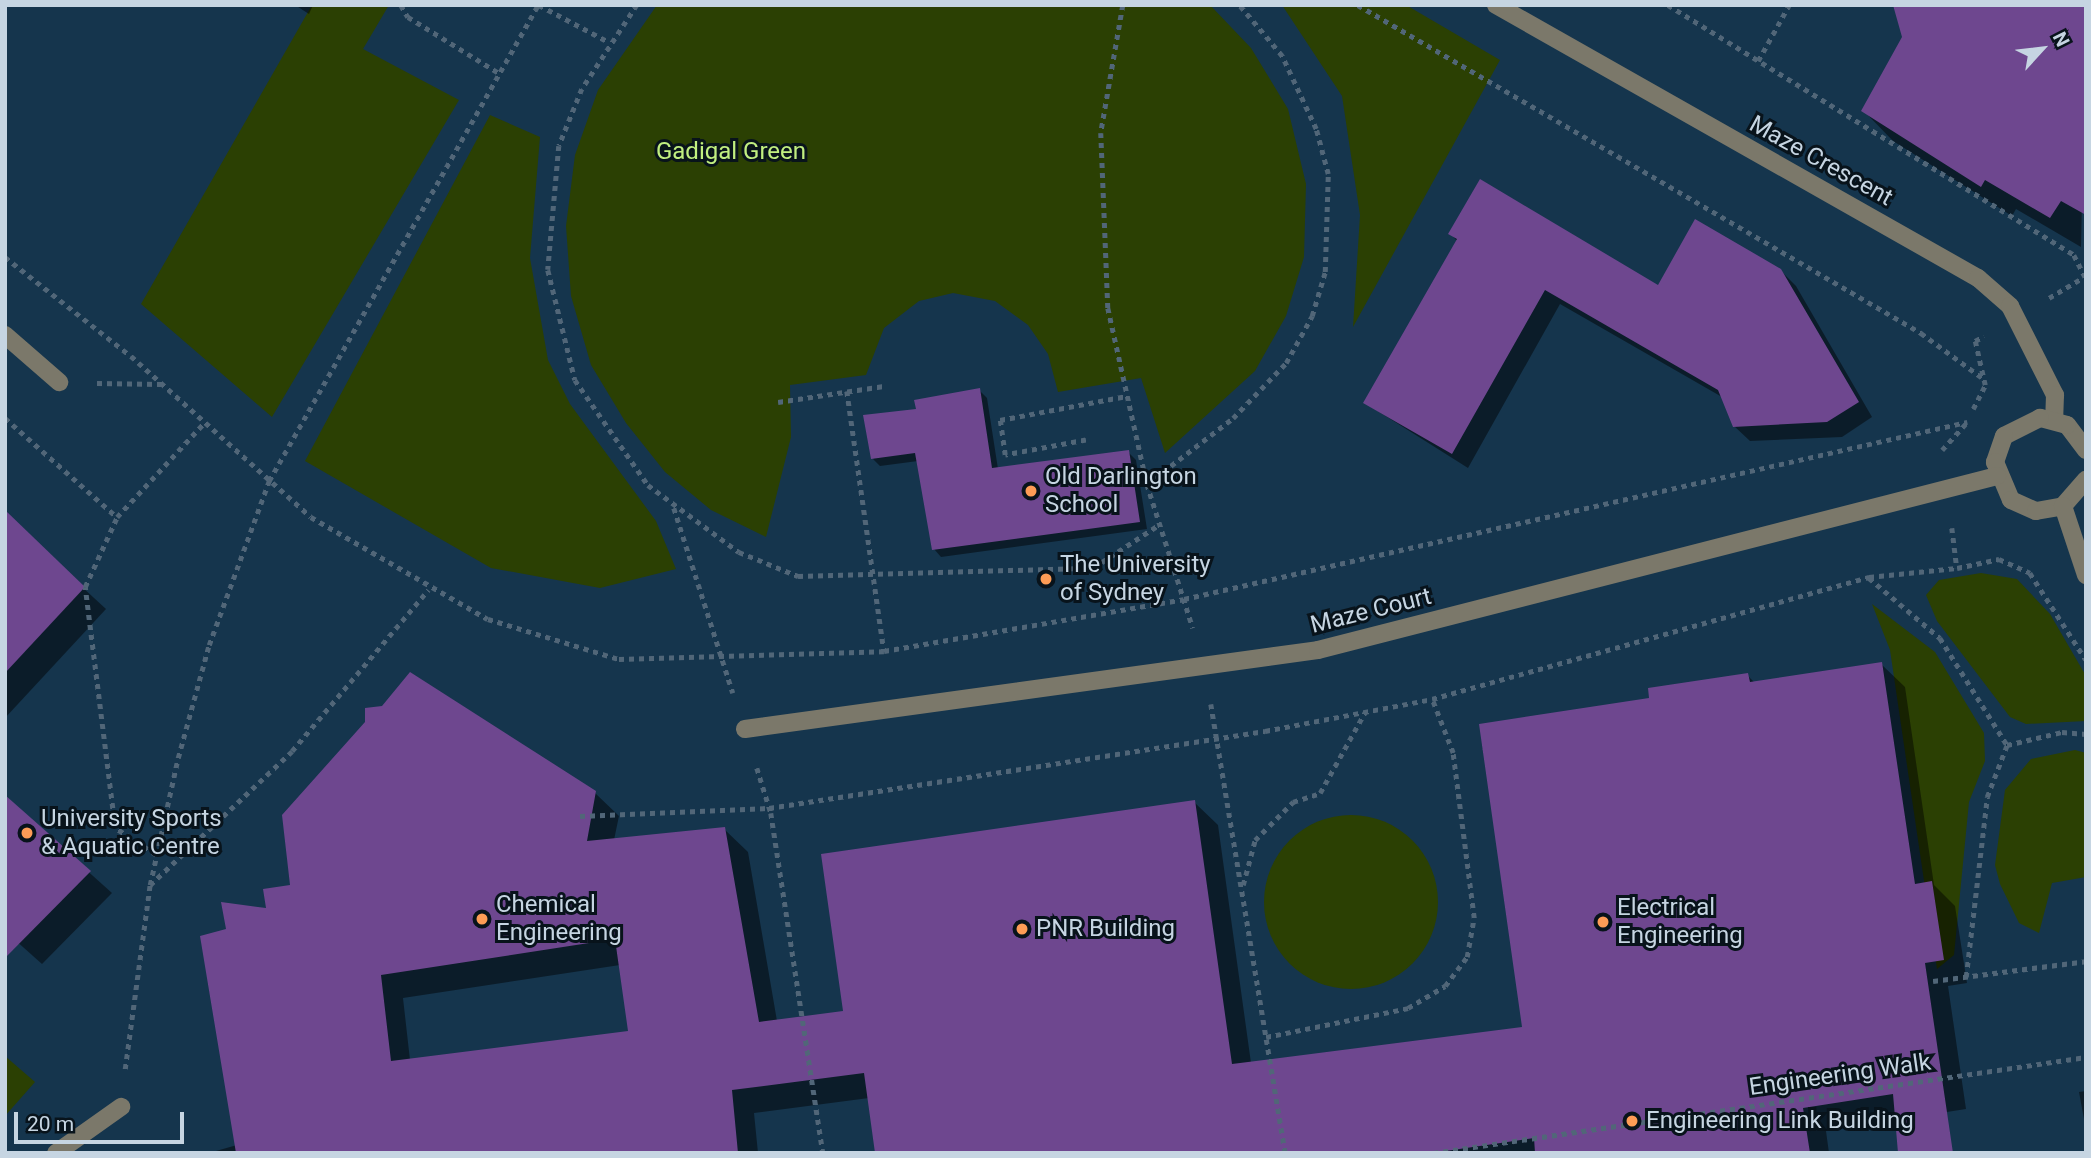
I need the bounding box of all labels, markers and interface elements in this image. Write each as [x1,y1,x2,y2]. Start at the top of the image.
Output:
north arrow [2007,14,2077,84]
text: N [2048,28,2074,50]
street label: Maze Crescent [1744,110,1898,212]
park label: Gadigal Green [656,138,806,166]
place label: Old Darlington School [1045,463,1197,519]
marker: Old Darlington School [1023,483,1039,499]
place label: The University of Sydney [1060,551,1211,607]
marker: The University of Sydney [1038,571,1054,587]
street label: Maze Court [1308,582,1434,640]
place label: University Sports & Aquatic Centre [41,805,222,861]
marker: University Sports & Aquatic Centre [19,825,35,841]
place label: Chemical Engineering [496,891,622,947]
place label: Electrical Engineering [1617,894,1743,950]
marker: Chemical Engineering [474,911,490,927]
marker: Electrical Engineering [1595,914,1611,930]
place label: PNR Building [1036,915,1175,943]
marker: PNR Building [1014,921,1030,937]
street label: Engineering Walk [1747,1048,1933,1102]
scale bar [18,1098,187,1142]
place label: Engineering Link Building [1646,1107,1914,1135]
text: 20 m [27,1112,74,1136]
marker: Engineering Link Building [1624,1113,1640,1129]

